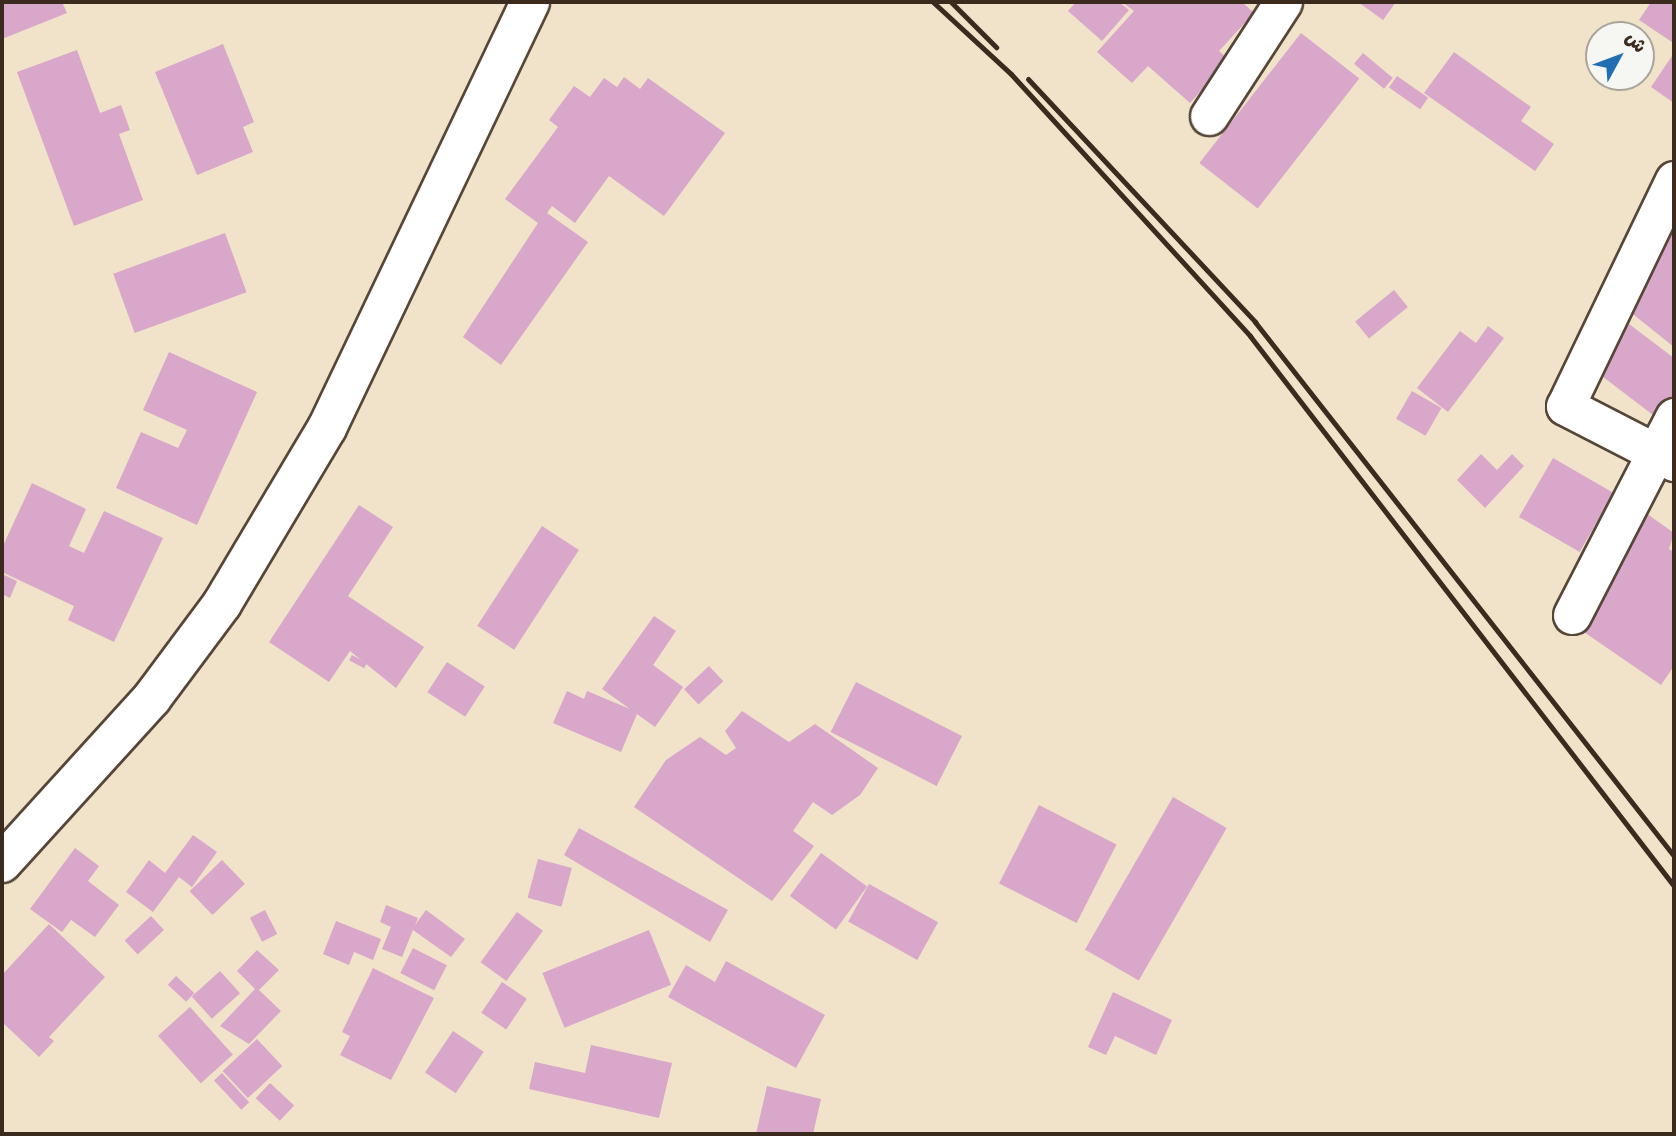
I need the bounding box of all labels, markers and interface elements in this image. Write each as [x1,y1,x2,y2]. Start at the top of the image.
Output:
north arrow [1585,21,1655,91]
text: ش [1618,26,1652,60]

